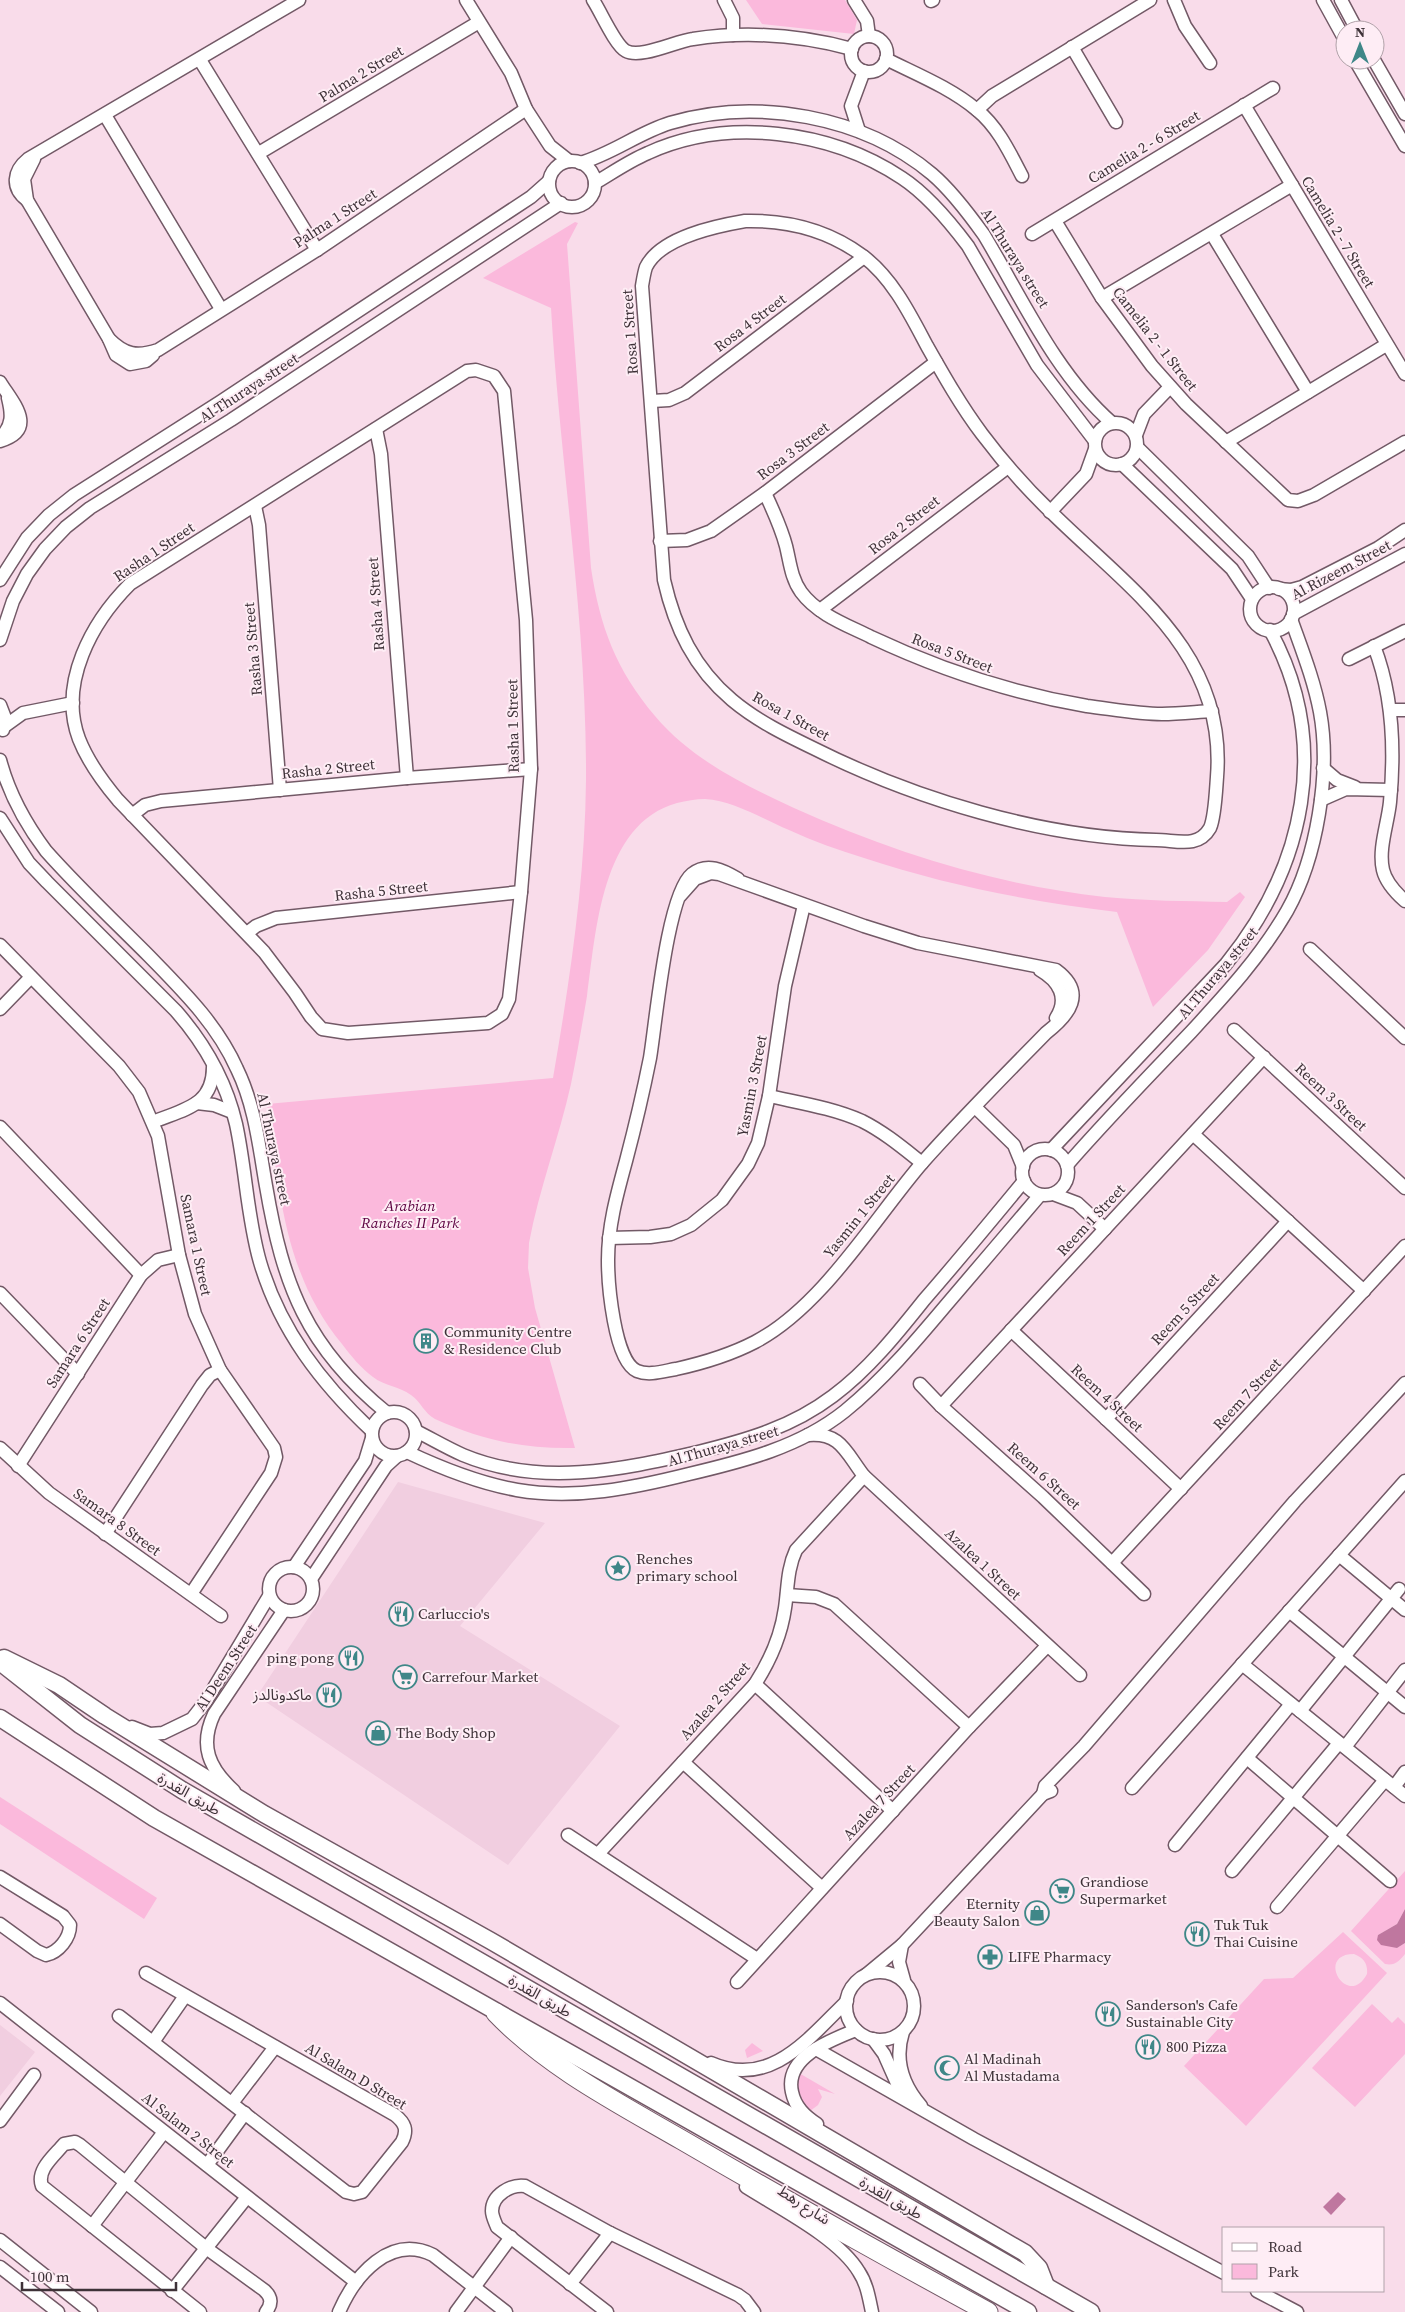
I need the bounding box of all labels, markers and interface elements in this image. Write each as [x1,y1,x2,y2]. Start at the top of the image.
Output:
north arrow [1335,20,1385,70]
text: N [1355,22,1365,42]
street label: Palma 2 Street [314,40,407,107]
street label: Camelia 2 - 6 Street [1084,105,1204,188]
street label: Camelia 2 - 7 Street [1297,172,1380,292]
street label: Palma 1 Street [289,183,381,252]
street label: Al Thuraya street [976,204,1055,312]
street label: Camelia 2 - 1 Street [1108,282,1203,395]
street label: Rosa 4 Street [709,288,790,357]
street label: Rosa 1 Street [616,289,643,375]
street label: Al Thuraya street [195,348,303,428]
street label: Rosa 3 Street [752,416,833,485]
street label: Rosa 2 Street [864,490,944,559]
street label: Rasha 1 Street [109,517,199,586]
street label: Al Rizeem Street [1287,534,1394,605]
street label: Rasha 4 Street [362,556,389,651]
street label: Rasha 3 Street [238,601,267,697]
street label: Rosa 5 Street [909,627,996,678]
street label: Rasha 1 Street [501,679,524,773]
street label: Rosa 1 Street [749,686,834,745]
street label: Rasha 2 Street [280,753,376,784]
street label: Rasha 5 Street [333,875,429,906]
street label: Al Thuraya street [1173,922,1262,1023]
street label: Yasmin 3 Street [731,1033,772,1138]
street label: Reem 3 Street [1291,1058,1372,1136]
street label: Al Thuraya street [252,1091,297,1207]
street label: Yasmin 1 Street [818,1169,899,1262]
street label: Reem 1 Street [1052,1179,1130,1260]
street label: Samara 1 Street [175,1192,218,1298]
park label: Arabian Ranches II Park [360,1195,460,1233]
street label: Reem 5 Street [1146,1268,1224,1349]
street label: Samara 6 Street [41,1294,115,1392]
place label: Community Centre & Residence Club [444,1321,572,1359]
building icon: Community Centre & Residence Club [413,1328,439,1354]
street label: Reem 7 Street [1208,1353,1286,1434]
street label: Reem 4 Street [1067,1359,1148,1437]
street label: Al Thuraya street [665,1420,781,1471]
street label: Reem 6 Street [1003,1437,1086,1514]
street label: Samara 8 Street [69,1483,165,1561]
street label: Azalea 1 Street [941,1523,1026,1605]
place label: Renches primary school [636,1548,738,1586]
place icon: Renches primary school [605,1555,631,1581]
restaurant icon: Carluccio's [388,1601,414,1627]
place label: Carluccio's [418,1603,490,1624]
street label: Al Deem Street [190,1620,262,1715]
restaurant icon: ping pong [338,1645,364,1671]
place label: ping pong [267,1647,334,1668]
street label: Azalea 2 Street [675,1657,755,1744]
supermarket icon: Carrefour Market [392,1664,418,1690]
place label: Carrefour Market [422,1666,538,1687]
restaurant icon: ماكدونالدز [316,1682,342,1708]
place label: ماكدونالدز [252,1684,312,1705]
shop icon: The Body Shop [365,1720,391,1746]
place label: The Body Shop [396,1722,496,1743]
street label: Azalea 7 Street [838,1759,920,1844]
street label: طريق القدرة [154,1767,225,1820]
place label: Grandiose Supermarket [1080,1871,1167,1909]
supermarket icon: Grandiose Supermarket [1049,1878,1075,1904]
place label: Eternity Beauty Salon [934,1893,1020,1931]
shop icon: Eternity Beauty Salon [1024,1900,1050,1926]
place label: Tuk Tuk Thai Cuisine [1214,1914,1298,1952]
restaurant icon: Tuk Tuk Thai Cuisine [1184,1921,1210,1947]
pharmacy icon: LIFE Pharmacy [977,1944,1003,1970]
place label: LIFE Pharmacy [1008,1946,1112,1967]
street label: طريق القدرة [505,1969,576,2022]
place label: Sanderson's Cafe Sustainable City [1126,1994,1238,2032]
restaurant icon: Sanderson's Cafe Sustainable City [1095,2001,1121,2027]
restaurant icon: 800 Pizza [1135,2034,1161,2060]
place label: 800 Pizza [1166,2036,1227,2057]
street label: Al Salam D Street [302,2037,411,2114]
place label: Al Madinah Al Mustadama [964,2048,1060,2086]
mosque icon: Al Madinah Al Mustadama [934,2055,960,2081]
street label: Al Salam 2 Street [138,2087,239,2172]
street label: طريق القدرة [856,2171,927,2224]
street label: شارع رهط [773,2180,835,2231]
legend [1222,2227,1385,2292]
text: Road [1268,2236,1302,2257]
scale bar [22,2260,176,2292]
text: Park [1268,2261,1300,2282]
text: 100 m [30,2266,70,2287]

